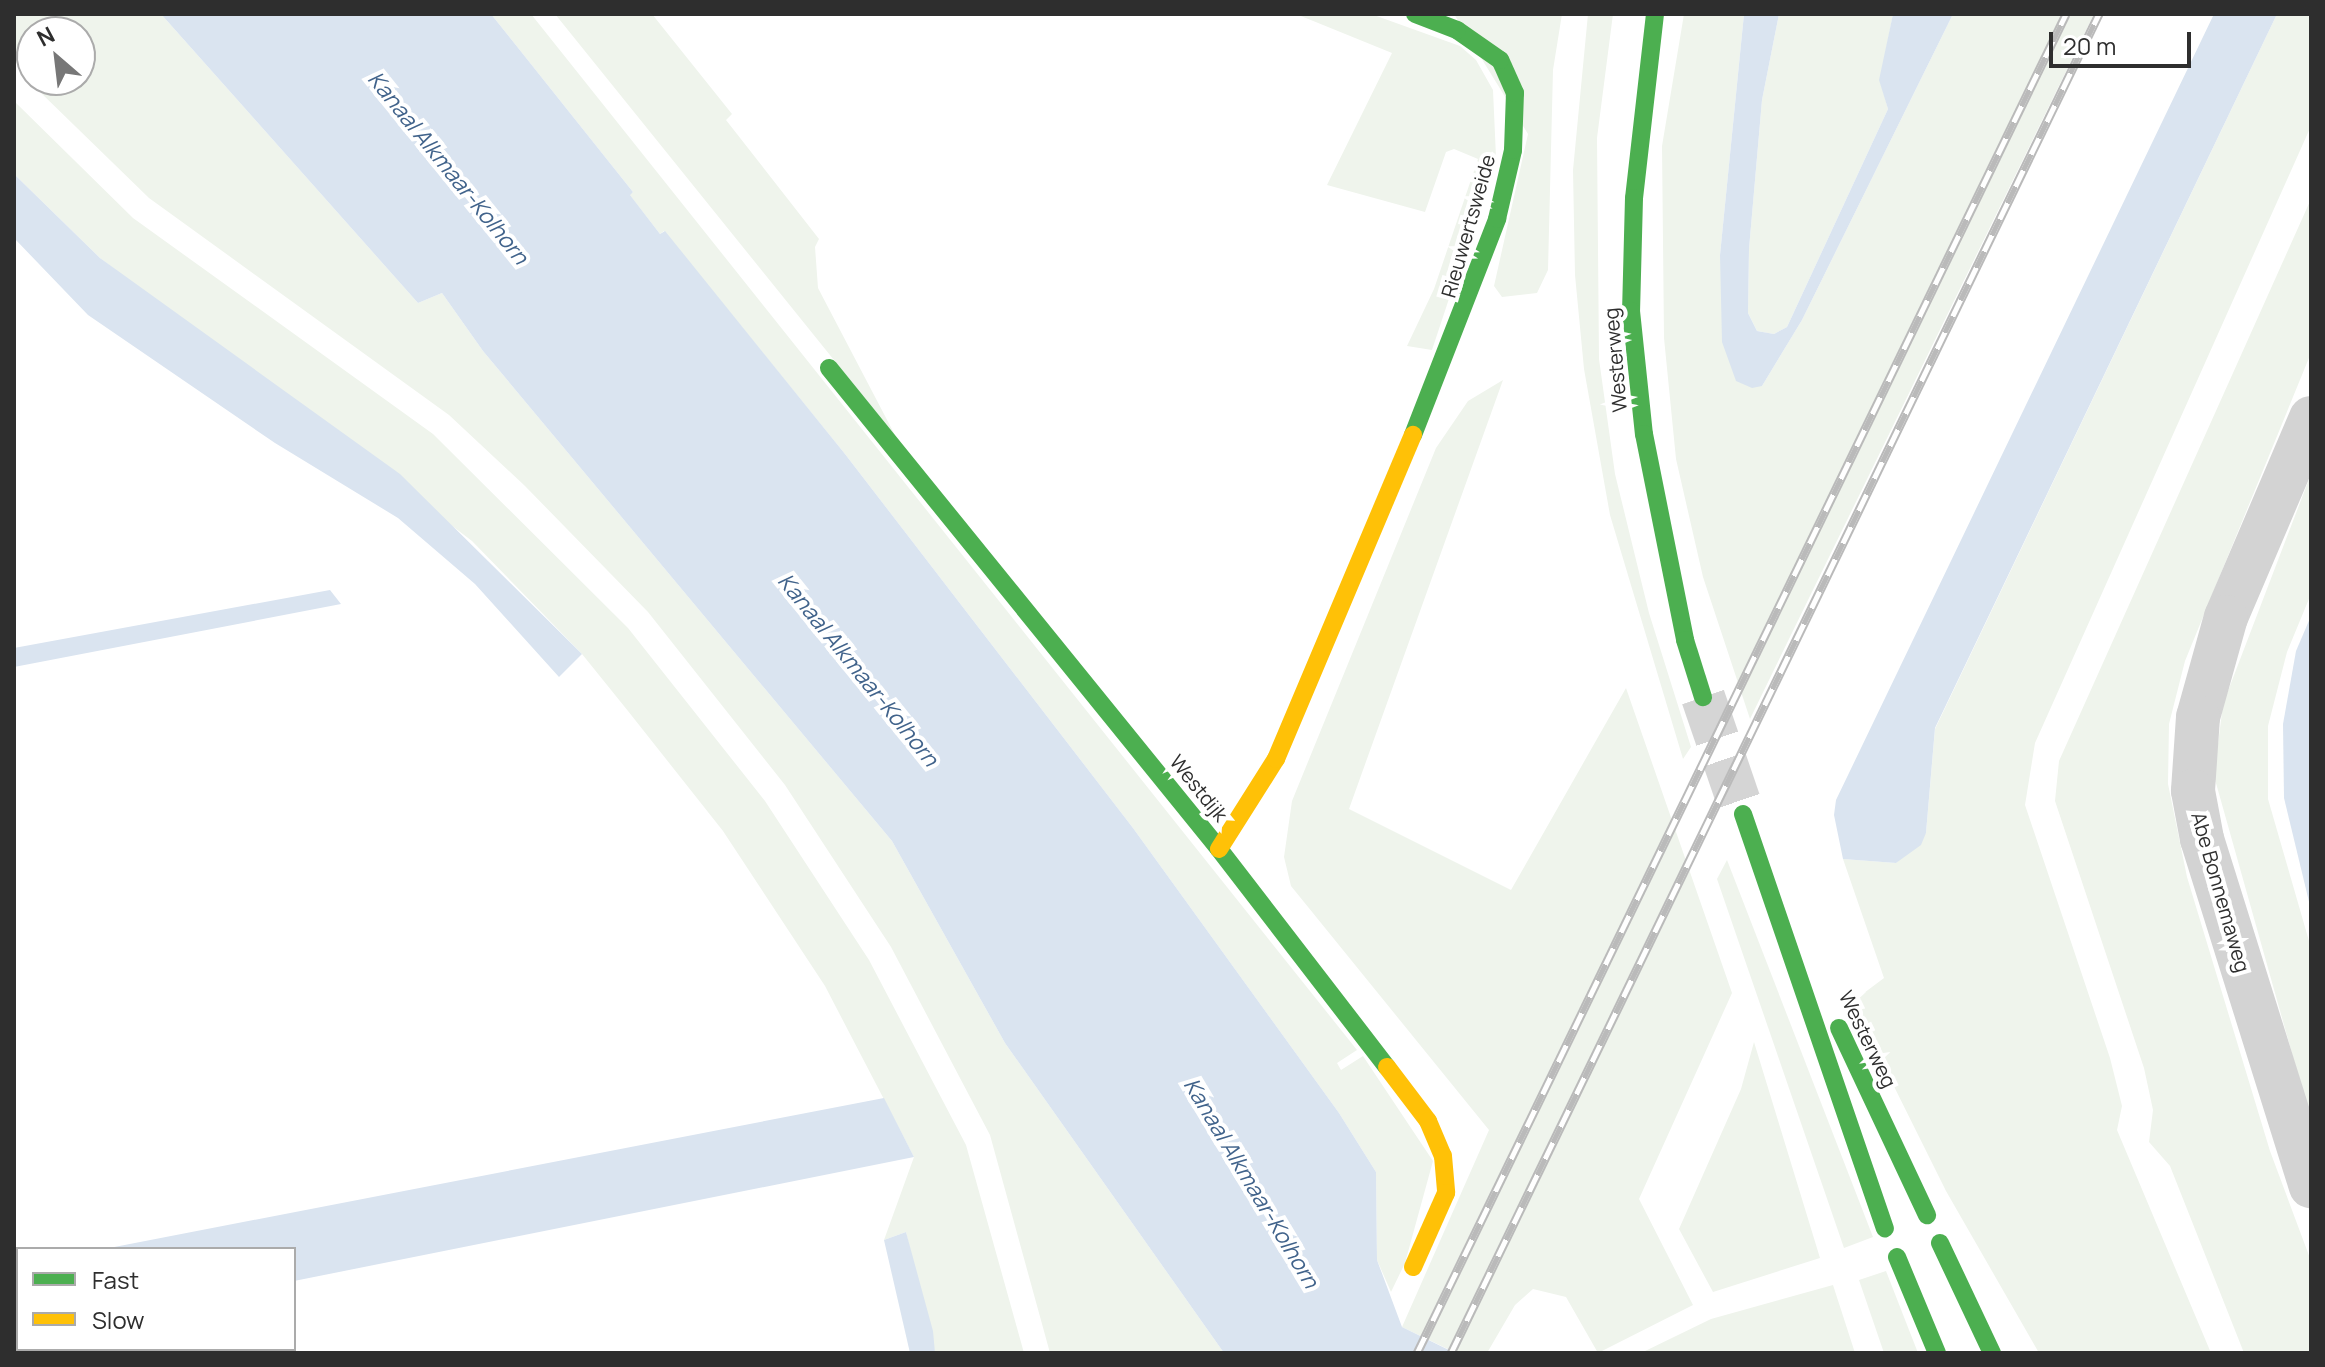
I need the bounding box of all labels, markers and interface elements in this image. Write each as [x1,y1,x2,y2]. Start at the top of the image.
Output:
north arrow [16,16,96,96]
scale bar [2053,16,2195,66]
text: N [32,20,60,54]
text: 20 m [2063,29,2116,62]
water label: Kanaal Alkmaar-Kolhorn [362,66,534,270]
street label: Rieuwertsweide [1436,152,1500,300]
street label: Westerweg [1598,307,1632,413]
water label: Kanaal Alkmaar-Kolhorn [772,568,944,772]
street label: Westdijk [1165,750,1233,826]
street label: Abe Bonnemaweg [2187,809,2255,975]
street label: Westerweg [1834,987,1902,1091]
water label: Kanaal Alkmaar-Kolhorn [1178,1073,1324,1293]
legend [16,1247,296,1351]
text: Fast [92,1263,139,1296]
text: Slow [92,1303,145,1336]

